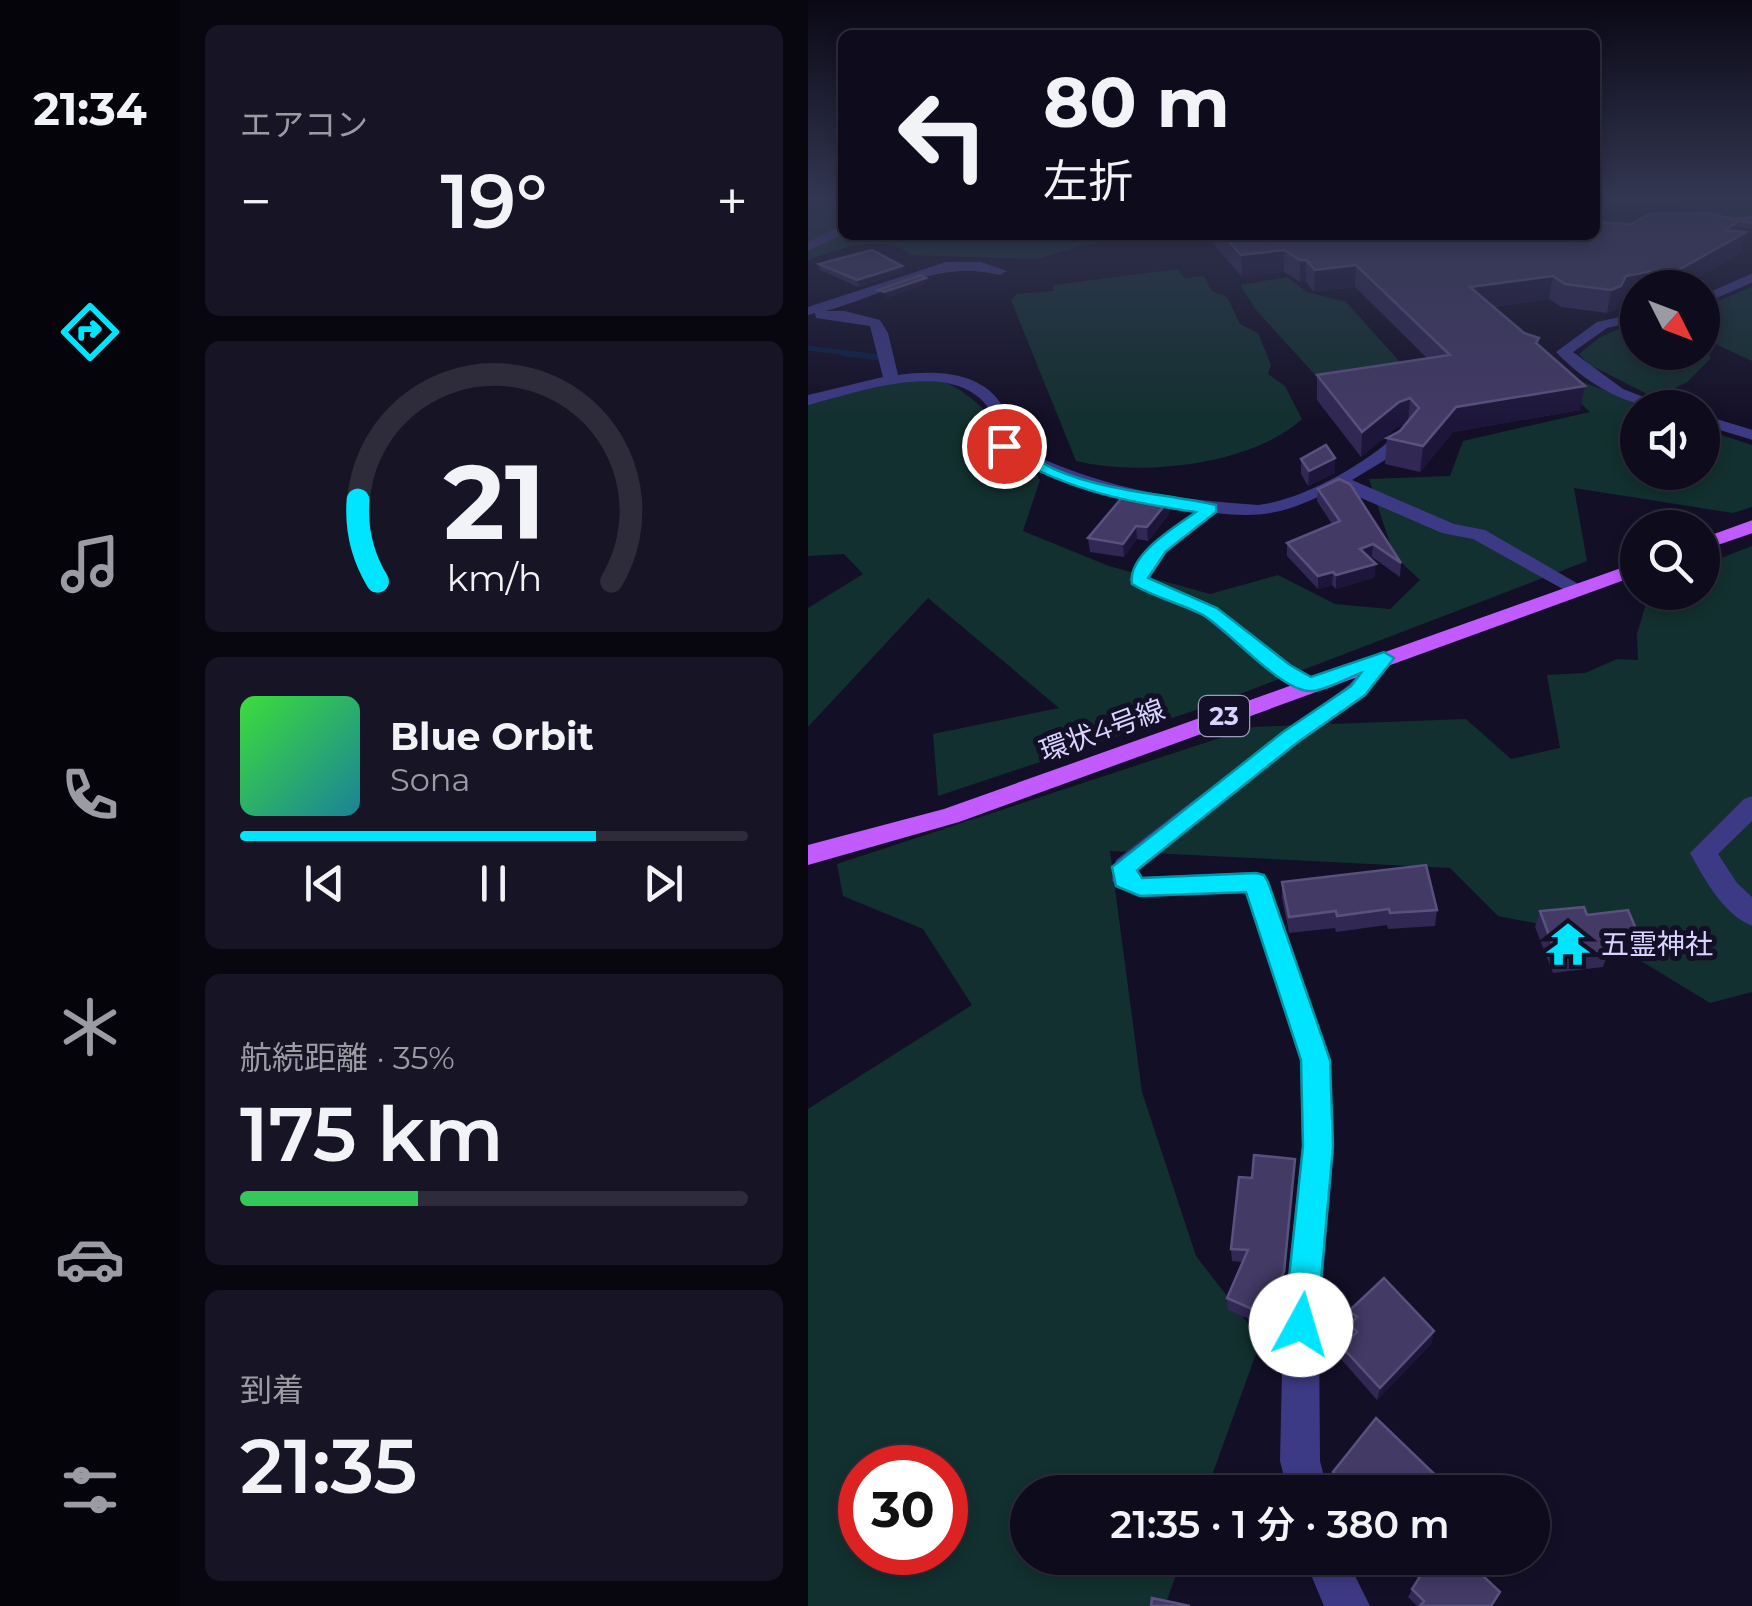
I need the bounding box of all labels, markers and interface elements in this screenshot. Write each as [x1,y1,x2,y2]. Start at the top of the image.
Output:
text: 80 m [1043,59,1230,145]
icon: left [878,70,1008,200]
text: 21:34 [33,81,147,136]
text: エアコン [240,105,368,144]
text: 左折 [1043,153,1133,208]
text: 19° [440,155,548,247]
text: − [240,168,272,235]
text: + [716,168,748,235]
north arrow [1620,270,1720,370]
map controls [1620,270,1720,610]
icon: directions [55,297,125,367]
button: sound [1620,390,1720,490]
pin [962,404,1047,489]
icon: arrive [977,419,1032,474]
text: 21 [443,438,545,565]
button: search [1620,510,1720,610]
icon: music [55,529,125,599]
text: km/h [446,556,542,600]
street label: 環状4号線 [1035,692,1169,768]
road number: 23 [1199,696,1249,736]
text: Blue Orbit [390,713,594,760]
icon: phone [55,760,125,830]
text: Sona [390,760,470,799]
icon: previous [297,856,352,911]
icon: pause [466,856,521,911]
icon: next [636,856,691,911]
temple icon: 五霊神社 [1544,920,1592,968]
place label: 五霊神社 [1601,927,1713,961]
icon: climate [55,992,125,1062]
text: 航続距離 · 35% [240,1038,455,1077]
text: 175 km [240,1088,504,1180]
icon: car [55,1224,125,1294]
position arrow [1249,1273,1353,1377]
text: 到着 [240,1370,304,1409]
text: 21:35 [240,1420,417,1512]
speed limit sign: 30 [838,1445,968,1575]
icon: filters [55,1455,125,1525]
text: 21:35 · 1 分 · 380 m [1110,1501,1450,1548]

